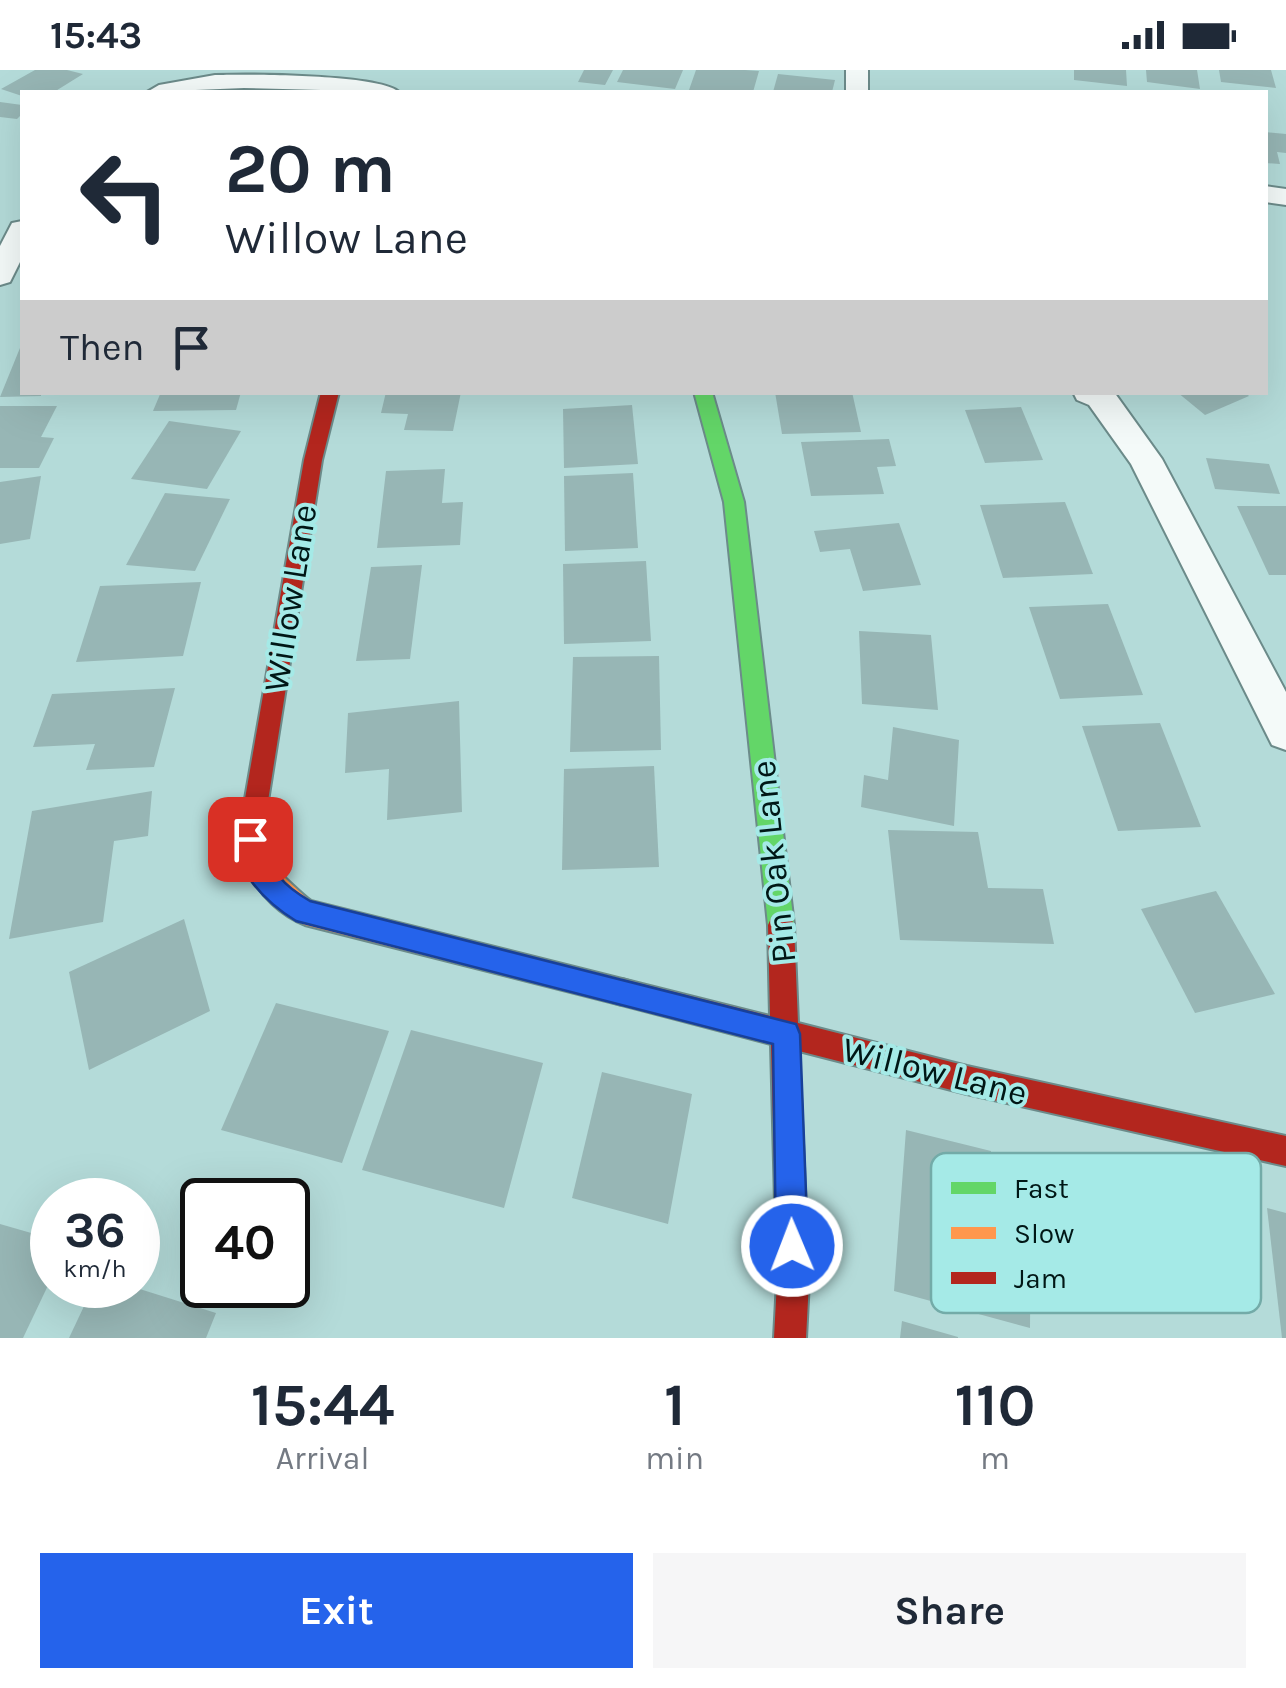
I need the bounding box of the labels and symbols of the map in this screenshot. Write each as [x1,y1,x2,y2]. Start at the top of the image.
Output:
street label: Willow Lane [255,502,326,695]
street label: Pin Oak Lane [742,758,805,965]
pin [208,797,293,882]
street label: Willow Lane [838,1029,1031,1114]
legend [931,1153,1261,1313]
text: Fast [1014,1172,1069,1205]
speed limit sign: 40 [180,1178,310,1308]
position arrow [740,1194,844,1298]
text: Slow [1014,1217,1074,1250]
text: Jam [1014,1262,1067,1295]

